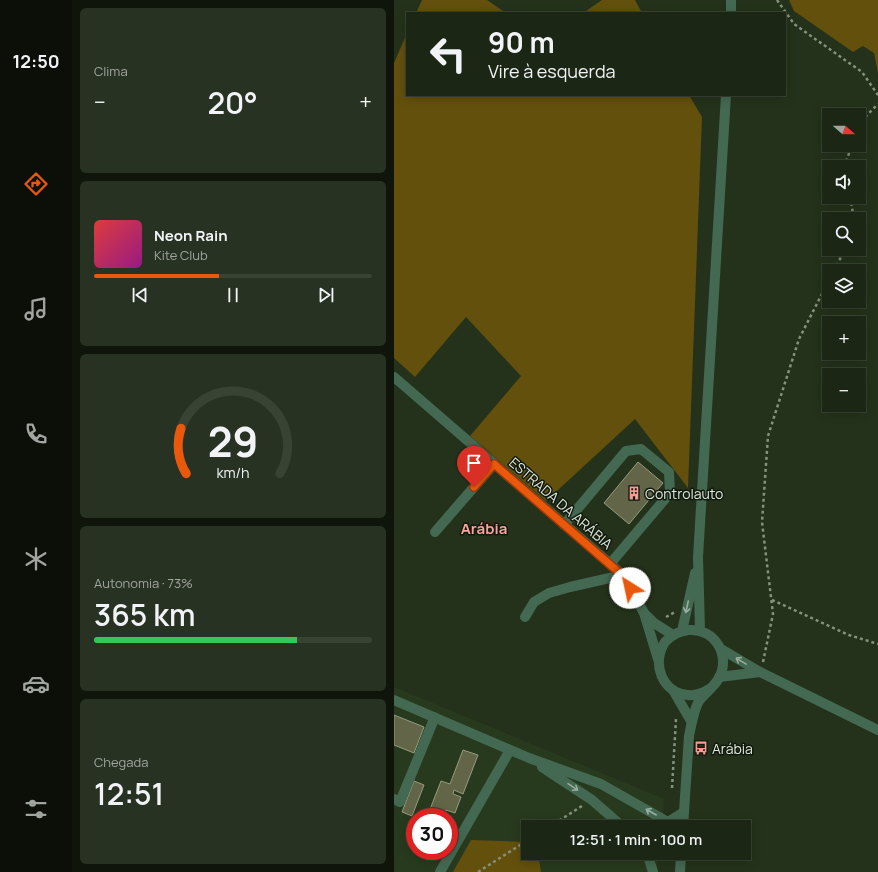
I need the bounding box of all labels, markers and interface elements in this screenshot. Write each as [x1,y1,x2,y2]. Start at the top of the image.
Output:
text: 90 m [488,23,555,61]
icon: left [422,28,474,80]
text: 12:50 [12,49,60,73]
text: Vire à esquerda [488,59,616,83]
text: Clima [94,62,128,80]
text: 20° [207,82,258,123]
text: − [94,87,106,117]
text: + [359,87,372,117]
north arrow [822,108,866,152]
map controls [822,108,866,412]
button: sound [822,160,866,204]
icon: directions [22,170,50,198]
button: search [822,212,866,256]
text: Neon Rain [154,225,228,246]
text: Kite Club [154,246,208,264]
button: layers [822,264,866,308]
icon: previous [129,284,151,306]
icon: pause [222,284,244,306]
icon: next [315,284,337,306]
icon: music [22,295,50,323]
button: + [822,316,866,360]
button: − [822,368,866,412]
text: 29 [208,413,258,469]
icon: phone [22,420,50,448]
pin [457,446,491,487]
icon: arrive [463,452,485,474]
street label: ESTRADA DA ARÁBIA [505,453,617,553]
text: km/h [216,463,250,482]
place label: Controlauto [645,484,723,503]
building icon: Controlauto [626,485,642,501]
district label: Arábia [461,518,507,539]
icon: climate [22,545,50,573]
position arrow [609,567,651,609]
text: Autonomia · 73% [94,574,193,592]
text: 365 km [94,594,196,635]
one-way arrow [683,601,691,614]
one-way arrow [735,656,747,664]
icon: car [22,670,50,698]
place label: Arábia [712,739,753,758]
bus stop icon: Arábia [693,740,709,756]
text: Chegada [94,753,148,771]
text: 12:51 [94,773,164,814]
one-way arrow [567,783,578,791]
icon: filters [22,795,50,823]
speed limit sign: 30 [406,808,458,860]
one-way arrow [645,808,657,816]
text: 12:51 · 1 min · 100 m [570,829,702,850]

